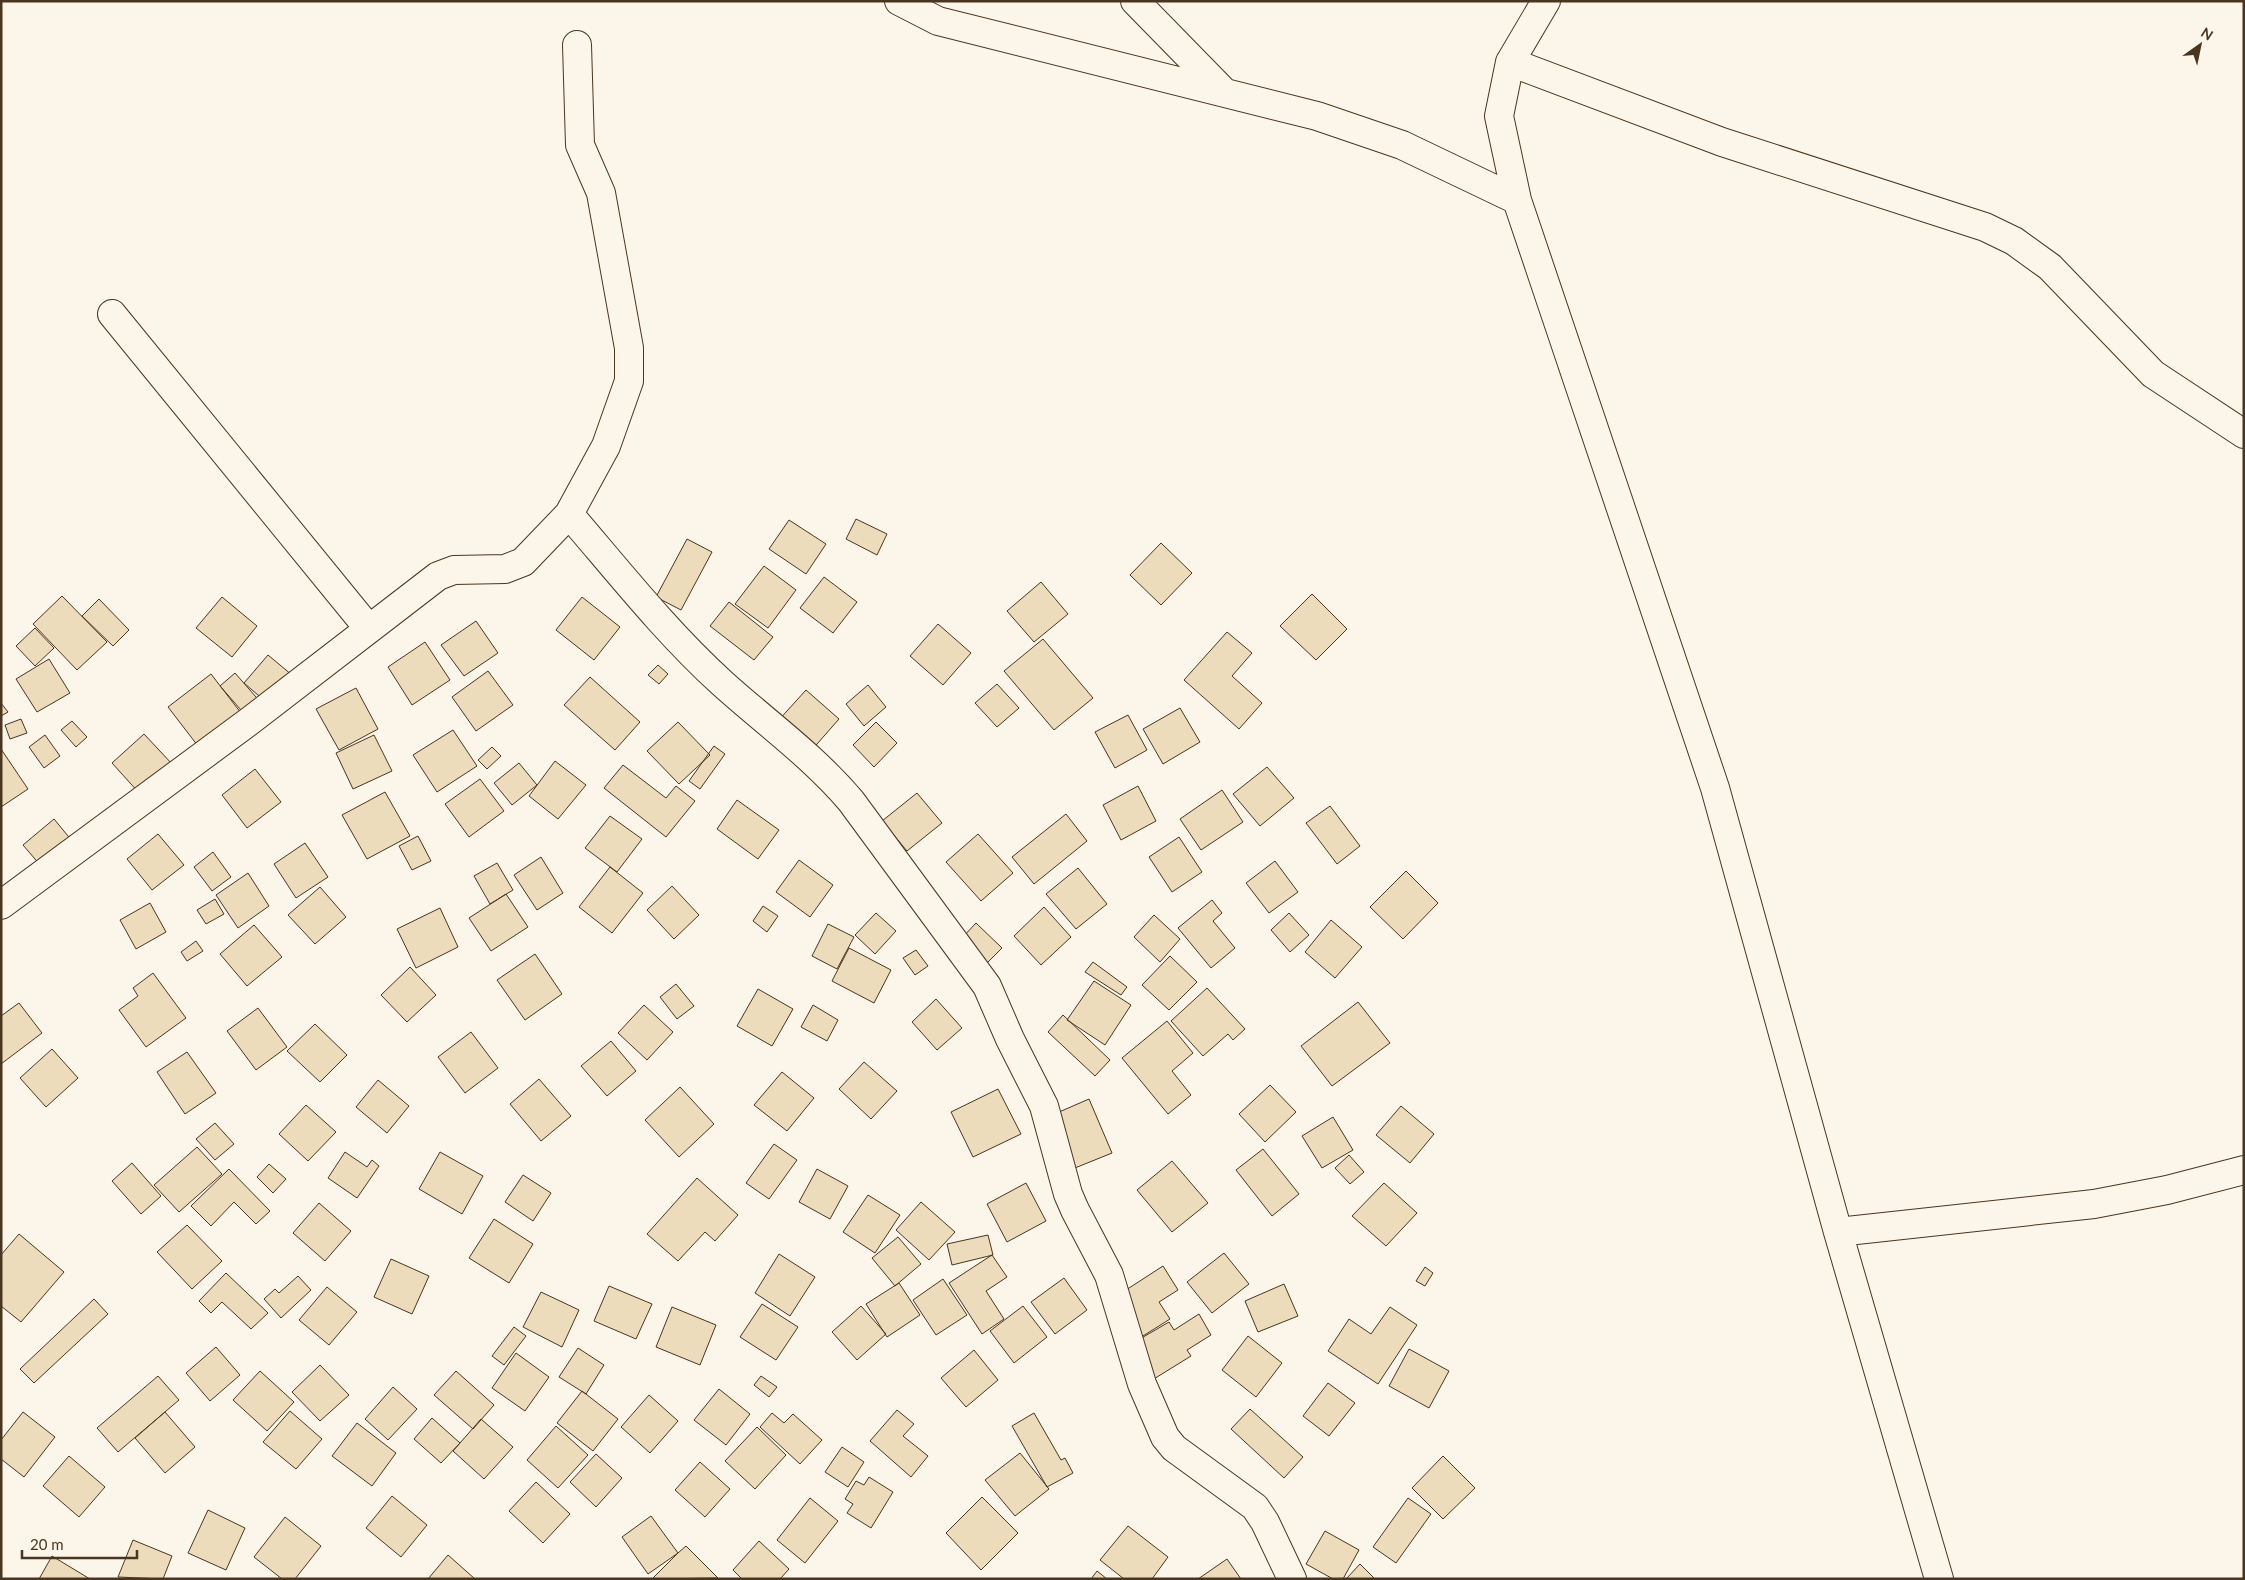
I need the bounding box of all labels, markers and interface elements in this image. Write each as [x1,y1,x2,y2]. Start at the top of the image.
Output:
north arrow [2175,20,2225,70]
text: N [2198,24,2217,44]
scale bar [22,1528,138,1560]
text: 20 m [30,1535,64,1553]

